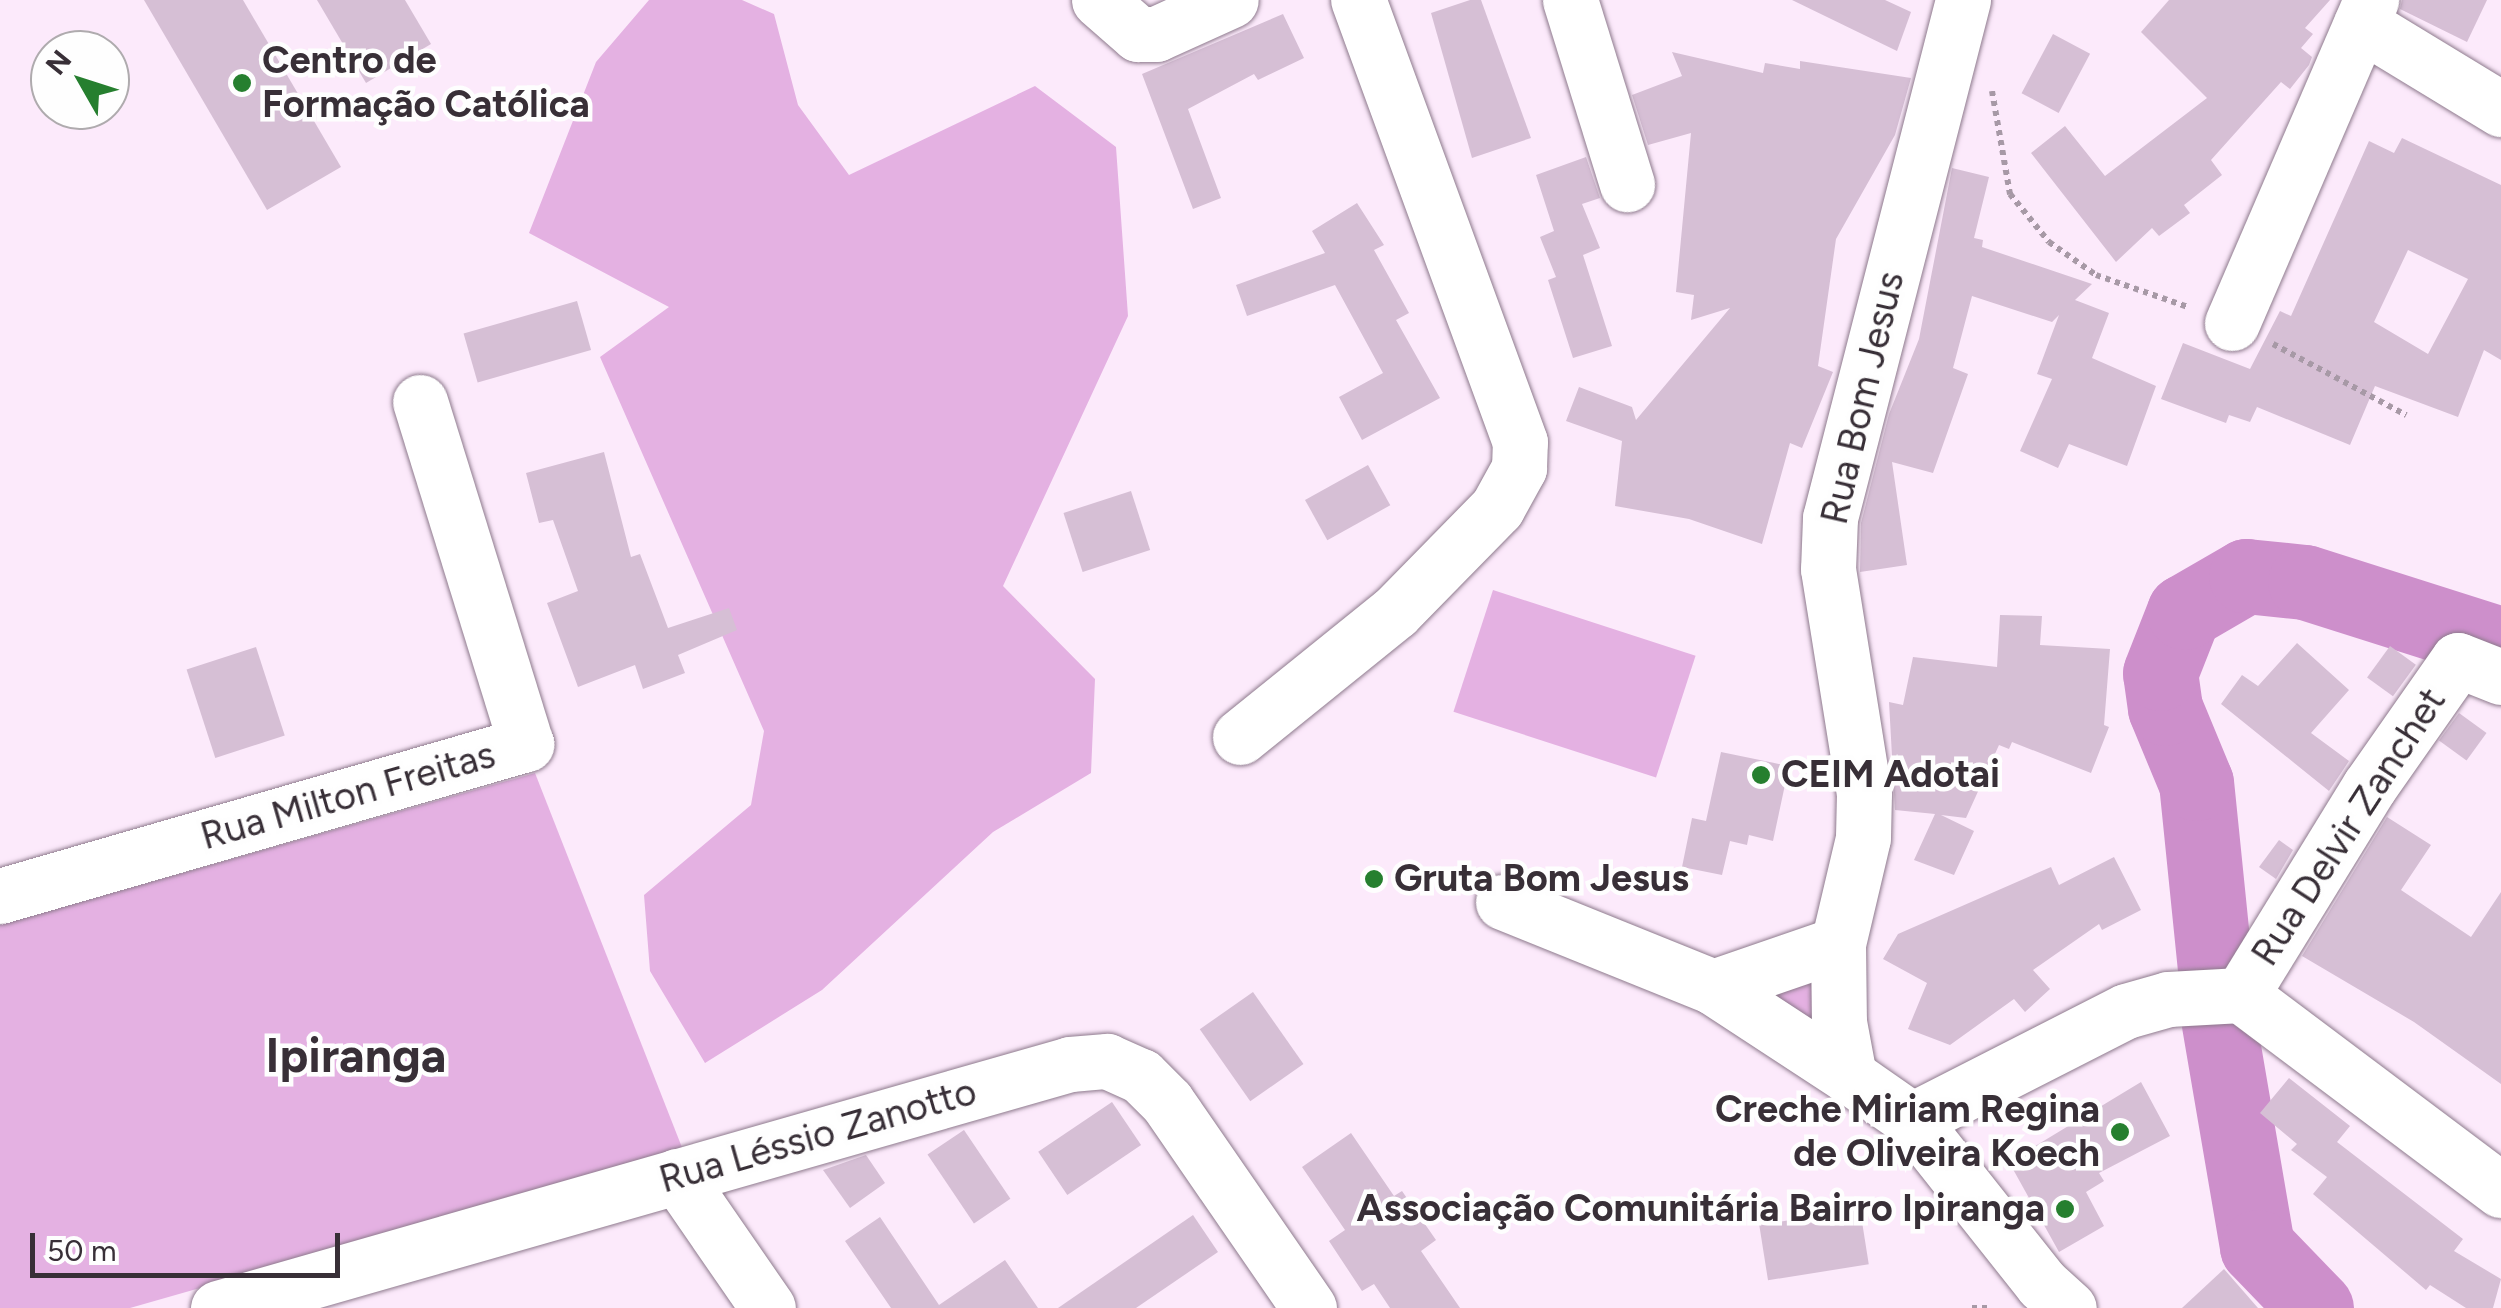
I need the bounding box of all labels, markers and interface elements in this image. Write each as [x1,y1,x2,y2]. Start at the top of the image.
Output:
north arrow [30,30,130,130]
place label: Centro de Formação Católica [262,38,590,127]
text: N [38,43,78,81]
marker: Centro de Formação Católica [231,72,253,94]
street label: Rua Bom Jesus [1812,267,1914,529]
street label: Rua Delvir Zanchet [2242,680,2456,974]
street label: Rua Milton Freitas [196,732,500,860]
place label: CEIM Adotai [1781,752,2000,798]
marker: CEIM Adotai [1750,764,1772,786]
place label: Gruta Bom Jesus [1394,856,1689,902]
marker: Gruta Bom Jesus [1363,868,1385,890]
district label: Ipiranga [266,1027,446,1085]
street label: Rua Léssio Zanotto [654,1069,982,1203]
place label: Creche Miriam Regina de Oliveira Koech [1715,1087,2100,1176]
marker: Creche Miriam Regina de Oliveira Koech [2109,1121,2131,1143]
place label: Associação Comunitária Bairro Ipiranga [1356,1186,2045,1232]
marker: Associação Comunitária Bairro Ipiranga [2054,1198,2076,1220]
scale bar [35,1213,345,1275]
text: 50 m [47,1232,116,1269]

